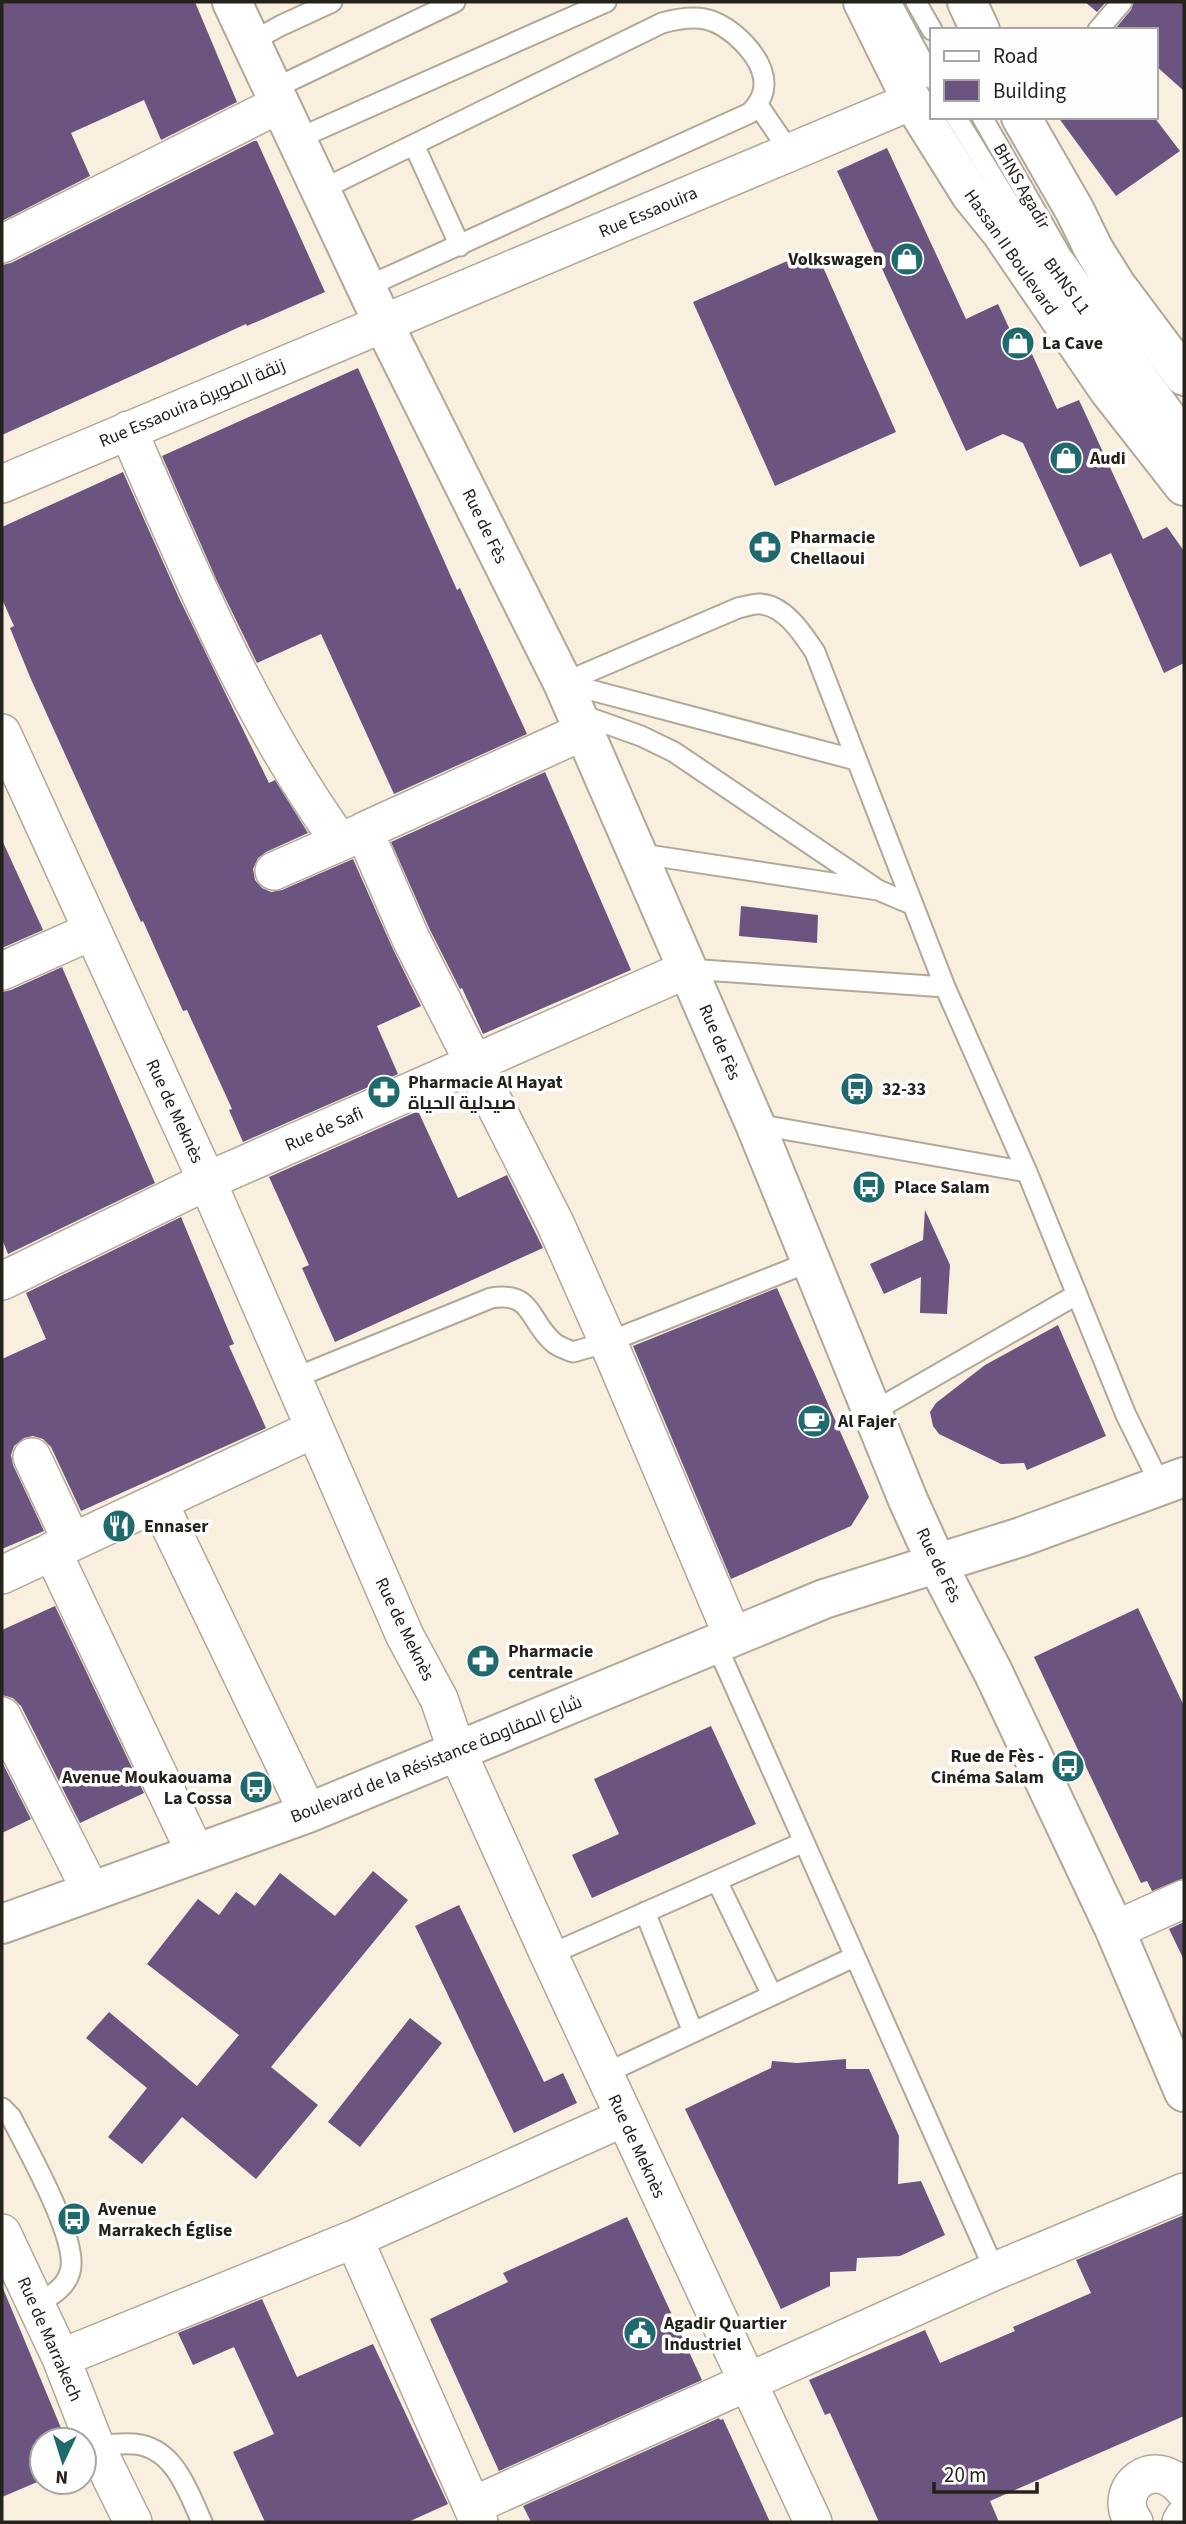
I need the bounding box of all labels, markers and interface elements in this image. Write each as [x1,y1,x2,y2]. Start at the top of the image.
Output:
legend [930,28,1158,119]
text: Road [993,41,1038,71]
text: Building [993,76,1067,106]
street label: BHNS Agadir [987,139,1057,234]
street label: Rue Essaouira [595,180,701,244]
street label: Hassan II Boulevard [958,184,1063,320]
shop icon: Volkswagen [888,240,926,278]
place label: Volkswagen [787,247,883,272]
street label: BHNS L1 [1037,253,1096,320]
shop icon: La Cave [999,324,1037,362]
place label: La Cave [1042,331,1103,356]
street label: Rue Essaouira زنقة الصويرة [95,353,289,454]
shop icon: Audi [1047,439,1085,477]
place label: Audi [1089,446,1126,471]
street label: Rue de Fès [456,485,513,568]
place label: Pharmacie Chellaoui [790,525,875,571]
pharmacy icon: Pharmacie Chellaoui [746,528,784,566]
street label: Rue de Fès [692,1000,747,1084]
street label: Rue de Meknès [139,1055,210,1167]
place label: Pharmacie Al Hayat صيدلية الحياة [408,1070,563,1116]
bus stop icon: 32-33 [838,1070,876,1108]
pharmacy icon: Pharmacie Al Hayat صيدلية الحياة [365,1073,403,1111]
place label: 32-33 [882,1077,926,1102]
street label: Rue de Safi [281,1101,367,1158]
bus stop icon: Place Salam [850,1168,888,1206]
place label: Place Salam [894,1175,990,1200]
cafe icon: Al Fajer [795,1402,833,1440]
place label: Al Fajer [837,1409,898,1434]
restaurant icon: Ennaser [100,1507,138,1545]
place label: Ennaser [144,1514,209,1539]
street label: Rue de Fès [910,1524,967,1607]
street label: Rue de Meknès [369,1573,440,1685]
place label: Pharmacie centrale [508,1639,593,1685]
pharmacy icon: Pharmacie centrale [464,1642,502,1680]
street label: Boulevard de la Résistance شارع المقاومة [287,1689,586,1830]
place label: Rue de Fès - Cinéma Salam [931,1744,1044,1790]
bus stop icon: Rue de Fès - Cinéma Salam [1049,1747,1087,1785]
place label: Avenue Moukaouama La Cossa [61,1765,232,1811]
bus stop icon: Avenue Moukaouama La Cossa [237,1768,275,1806]
street label: Rue de Meknès [601,2090,672,2202]
place label: Avenue Marrakech Église [97,2197,232,2243]
bus stop icon: Avenue Marrakech Église [55,2200,93,2238]
street label: Rue de Marrakech [11,2273,88,2405]
place label: Agadir Quartier Industriel [663,2311,787,2357]
public building icon: Agadir Quartier Industriel [621,2314,659,2352]
north arrow [28,2426,98,2496]
scale bar [934,2450,1037,2494]
text: 20 m [944,2460,986,2490]
text: N [55,2463,69,2490]

